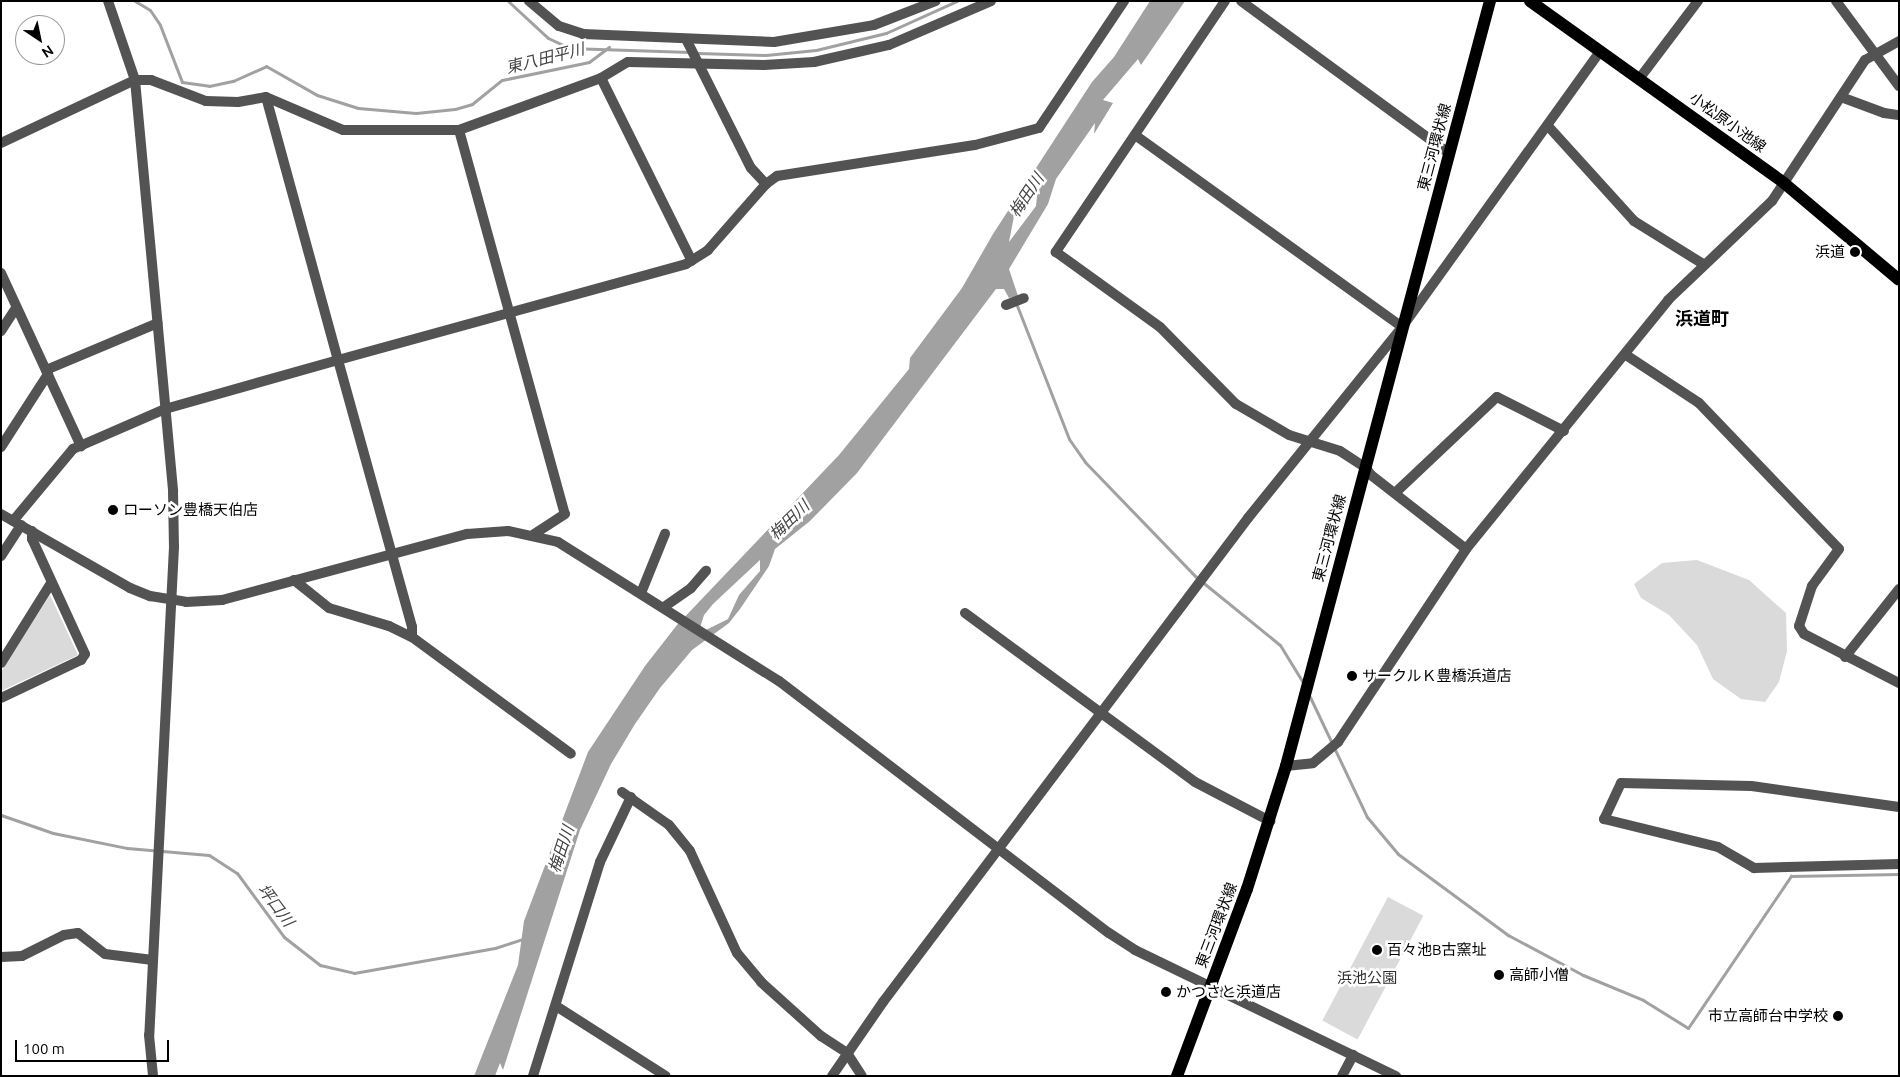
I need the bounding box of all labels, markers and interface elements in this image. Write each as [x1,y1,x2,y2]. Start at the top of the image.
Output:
north arrow [15,15,65,65]
water label: 東八田平川 [504,39,586,77]
text: N [39,42,57,61]
street label: 小松原小池線 [1686,88,1770,156]
street label: 東三河環状線 [1414,101,1454,193]
water label: 梅田川 [1005,170,1047,220]
place label: 浜道 [1815,243,1845,261]
marker: 浜道 [1849,246,1861,258]
district label: 浜道町 [1675,307,1729,329]
street label: 東三河環状線 [1309,492,1349,584]
water label: 梅田川 [765,496,813,544]
place label: ローソン豊橋天伯店 [123,501,258,519]
marker: ローソン豊橋天伯店 [107,504,119,516]
place label: サークルＫ豊橋浜道店 [1362,667,1512,685]
marker: サークルＫ豊橋浜道店 [1346,670,1358,682]
water label: 梅田川 [544,823,578,875]
water label: 坪口川 [254,880,298,930]
street label: 東三河環状線 [1191,880,1241,970]
place label: 百々池B古窯址 [1387,941,1487,959]
marker: 百々池B古窯址 [1371,944,1383,956]
place label: 高師小僧 [1509,966,1569,984]
park label: 浜池公園 [1337,969,1397,987]
marker: 高師小僧 [1493,969,1505,981]
place label: かつさと浜道店 [1176,983,1281,1001]
marker: かつさと浜道店 [1160,986,1172,998]
place label: 市立高師台中学校 [1708,1007,1828,1025]
marker: 市立高師台中学校 [1832,1010,1844,1022]
scale bar [18,1030,171,1062]
text: 100 m [23,1040,65,1057]

